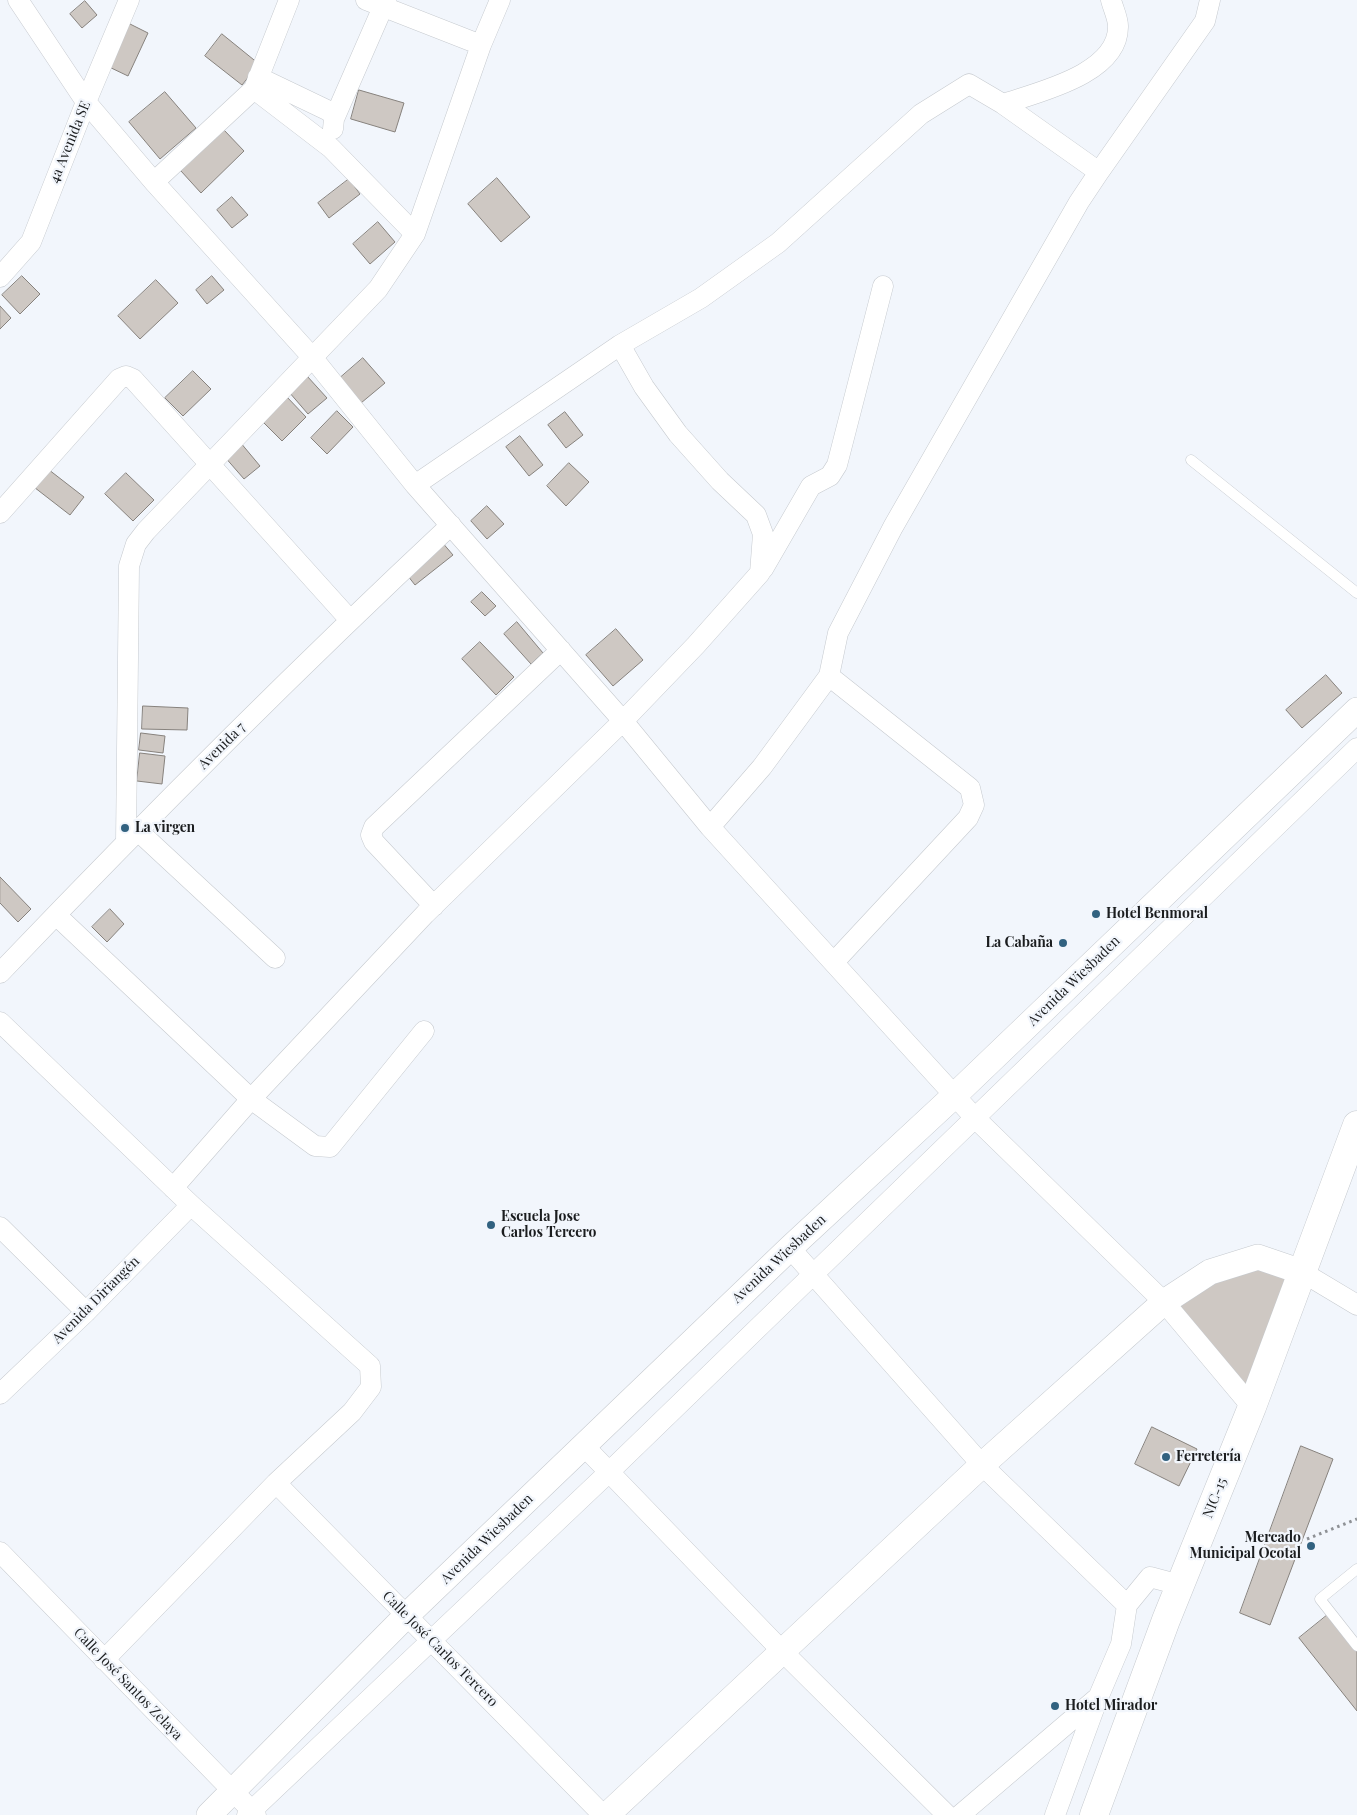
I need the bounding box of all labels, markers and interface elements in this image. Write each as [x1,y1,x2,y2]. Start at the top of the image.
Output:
street label: 4a Avenida SE [46,98,94,186]
street label: Avenida 7 [195,719,249,773]
place label: La virgen [135,820,195,836]
marker: La virgen [119,822,131,834]
place label: Hotel Benmoral [1106,906,1208,922]
marker: Hotel Benmoral [1090,908,1102,920]
street label: Avenida Wiesbaden [1024,933,1124,1029]
place label: La Cabaña [986,935,1053,951]
marker: La Cabaña [1057,937,1069,949]
place label: Escuela Jose Carlos Tercero [501,1209,596,1242]
street label: Avenida Wiesbaden [729,1211,829,1307]
marker: Escuela Jose Carlos Tercero [485,1219,497,1231]
street label: Avenida Diriangén [49,1253,143,1347]
place label: Ferretería [1176,1449,1241,1465]
marker: Ferretería [1160,1451,1172,1463]
street label: NIC-15 [1199,1475,1231,1521]
street label: Avenida Wiesbaden [437,1491,537,1587]
place label: Mercado Municipal Ocotal [1190,1530,1301,1562]
marker: Mercado Municipal Ocotal [1305,1540,1317,1552]
street label: Calle José Carlos Tercero [379,1588,501,1710]
street label: Calle José Santos Zelaya [70,1624,186,1744]
place label: Hotel Mirador [1065,1698,1157,1714]
marker: Hotel Mirador [1049,1700,1061,1712]

